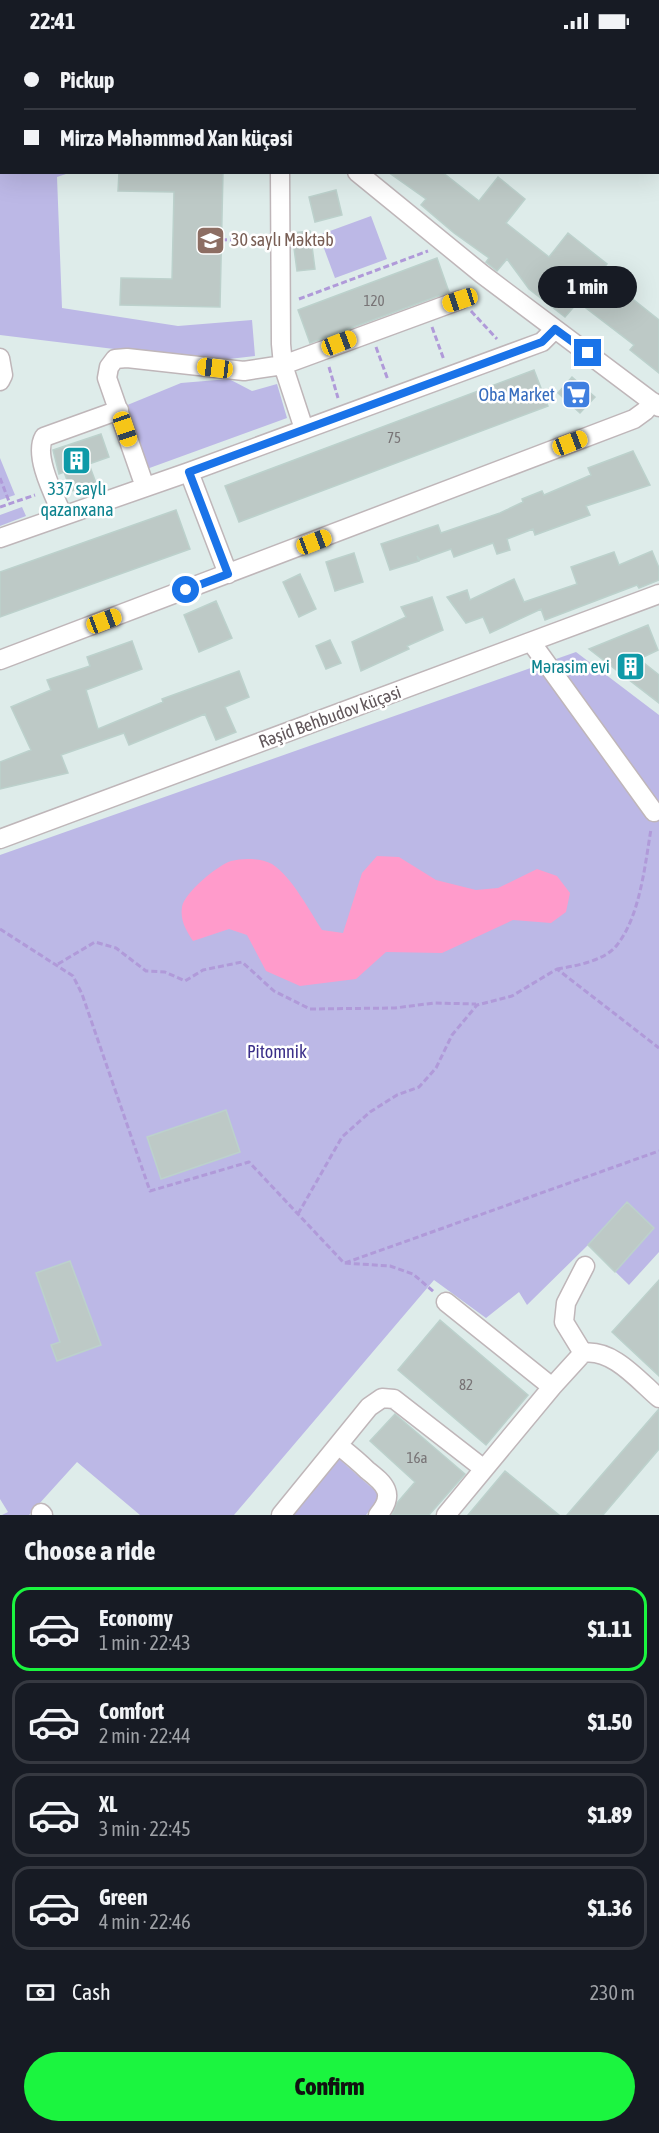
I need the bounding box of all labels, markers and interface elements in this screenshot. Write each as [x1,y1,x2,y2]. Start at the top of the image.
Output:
text: 22:41 [30,8,75,34]
text: Pickup [60,67,115,93]
text: Mirzə Məhəmməd Xan küçəsi [60,125,293,151]
school or university icon: 30 saylı Məktəb [194,224,226,256]
place label: 30 saylı Məktəb [231,229,334,250]
callout: 1 min [538,266,638,308]
text: 1 min [567,275,608,298]
car [440,286,480,314]
house number: 120 [363,292,385,309]
car [319,328,359,358]
route end [574,339,601,366]
car [196,357,234,379]
supermarket icon: Oba Market [560,379,592,411]
place label: Oba Market [478,384,555,405]
car [111,409,139,449]
car [550,428,590,458]
house number: 75 [387,429,401,446]
building icon: 337 saylı qazanxana [61,444,93,476]
place label: 337 saylı qazanxana [40,478,114,520]
car [294,527,334,557]
route start [172,576,199,603]
car [84,606,124,636]
building icon: Mərasim evi [615,651,647,683]
place label: Mərasim evi [531,656,610,677]
street label: Rəşid Behbudov küçəsi [256,681,404,752]
park label: Pitomnik [247,1041,307,1062]
house number: 82 [459,1376,473,1393]
house number: 16a [406,1449,428,1466]
text: Choose a ride [24,1535,156,1566]
icon: car [27,1602,81,1656]
text: Economy [99,1605,173,1631]
text: $1.11 [588,1616,632,1642]
text: 1 min · 22:43 [99,1631,191,1654]
icon: car [27,1695,81,1749]
text: Comfort [99,1698,164,1724]
text: $1.50 [588,1709,632,1735]
text: 2 min · 22:44 [99,1724,191,1747]
icon: car [27,1788,81,1842]
text: XL [99,1791,117,1817]
text: $1.89 [588,1802,632,1828]
text: 3 min · 22:45 [99,1817,191,1840]
icon: car [27,1881,81,1935]
text: Green [99,1884,148,1910]
text: $1.36 [588,1895,632,1921]
text: 4 min · 22:46 [99,1910,191,1933]
icon: cash [24,1976,57,2009]
text: Cash [72,1979,111,2005]
text: 230 m [590,1981,635,2004]
button: Confirm [24,2052,635,2121]

